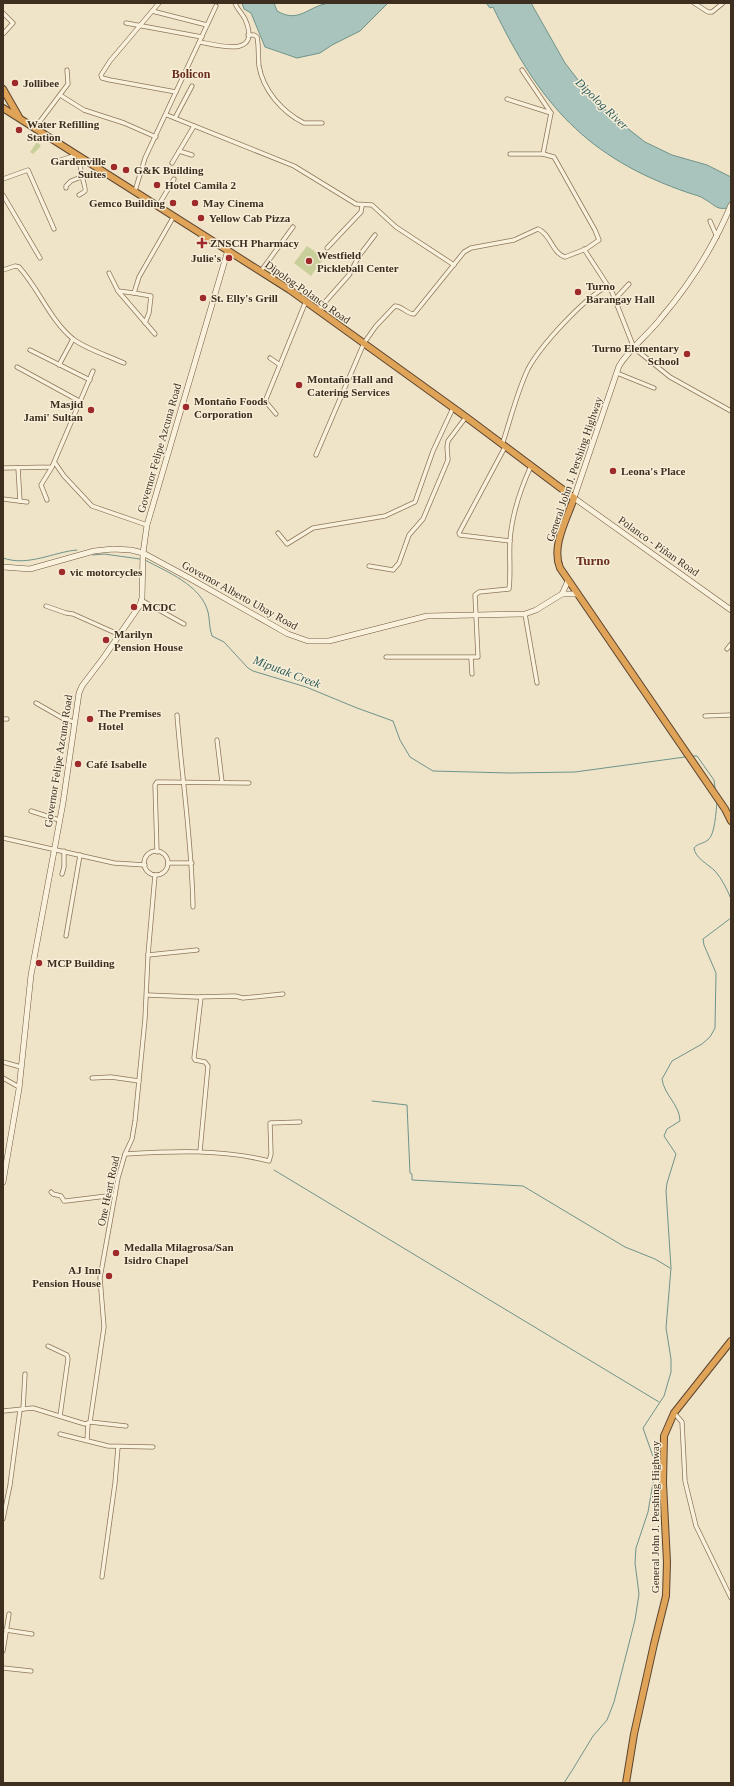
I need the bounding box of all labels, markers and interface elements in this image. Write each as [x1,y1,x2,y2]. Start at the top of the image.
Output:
district label: Bolicon [172,67,211,81]
water label: Dipolog River [572,75,632,133]
place label: Jollibee [23,77,59,89]
marker: Jollibee [10,78,20,88]
place label: Water Refilling Station [27,118,100,143]
marker: Water Refilling Station [14,125,24,135]
place label: Gardenville Suites [50,155,107,180]
marker: Gardenville Suites [109,162,119,172]
place label: G&K Building [134,164,204,176]
marker: G&K Building [121,165,131,175]
place label: Hotel Camila 2 [165,179,236,191]
marker: Hotel Camila 2 [152,180,162,190]
place label: Gemco Building [89,197,165,209]
place label: May Cinema [203,197,264,209]
marker: Gemco Building [168,198,178,208]
marker: May Cinema [190,198,200,208]
place label: Yellow Cab Pizza [209,212,291,224]
marker: Yellow Cab Pizza [196,213,206,223]
place label: ZNSCH Pharmacy [210,237,299,249]
marker: ZNSCH Pharmacy [197,238,207,248]
place label: Westfield Pickleball Center [317,249,399,274]
place label: Julie's [191,252,222,264]
marker: Julie's [224,253,234,263]
marker: Westfield Pickleball Center [304,256,314,266]
street label: Dipolog-Polanco Road [263,258,353,326]
place label: Turno Barangay Hall [586,280,655,305]
marker: Turno Barangay Hall [573,287,583,297]
place label: St. Elly's Grill [211,292,278,304]
marker: St. Elly's Grill [198,293,208,303]
place label: Turno Elementary School [592,342,679,367]
marker: Turno Elementary School [682,349,692,359]
place label: Montaño Hall and Catering Services [307,373,393,398]
marker: Montaño Hall and Catering Services [294,380,304,390]
street label: Governor Felipe Azcuna Road [135,381,183,514]
place label: Montaño Foods Corporation [194,395,268,420]
street label: General John J. Pershing Highway [544,395,605,543]
place label: Masjid Jami' Sultan [23,398,83,423]
marker: Montaño Foods Corporation [181,402,191,412]
marker: Masjid Jami' Sultan [86,405,96,415]
place label: Leona's Place [621,465,686,477]
marker: Leona's Place [608,466,618,476]
street label: Polanco - Piñan Road [616,514,702,579]
district label: Turno [576,553,610,568]
street label: Governor Alberto Ubay Road [180,558,300,632]
place label: vic motorcycles [70,566,143,578]
marker: vic motorcycles [57,567,67,577]
place label: MCDC [142,601,176,613]
marker: MCDC [129,602,139,612]
place label: Marilyn Pension House [114,628,183,653]
marker: Marilyn Pension House [101,635,111,645]
water label: Miputak Creek [250,652,323,692]
street label: Governor Felipe Azcuna Road [42,693,74,828]
place label: The Premises Hotel [98,707,162,732]
marker: The Premises Hotel [85,714,95,724]
place label: Café Isabelle [86,758,147,770]
marker: Café Isabelle [73,759,83,769]
place label: MCP Building [47,957,115,969]
marker: MCP Building [34,958,44,968]
street label: One Heart Road [95,1154,121,1227]
place label: Medalla Milagrosa/San Isidro Chapel [124,1241,234,1266]
marker: Medalla Milagrosa/San Isidro Chapel [111,1248,121,1258]
place label: AJ Inn Pension House [32,1264,101,1289]
marker: AJ Inn Pension House [104,1271,114,1281]
street label: General John J. Pershing Highway [649,1440,661,1593]

